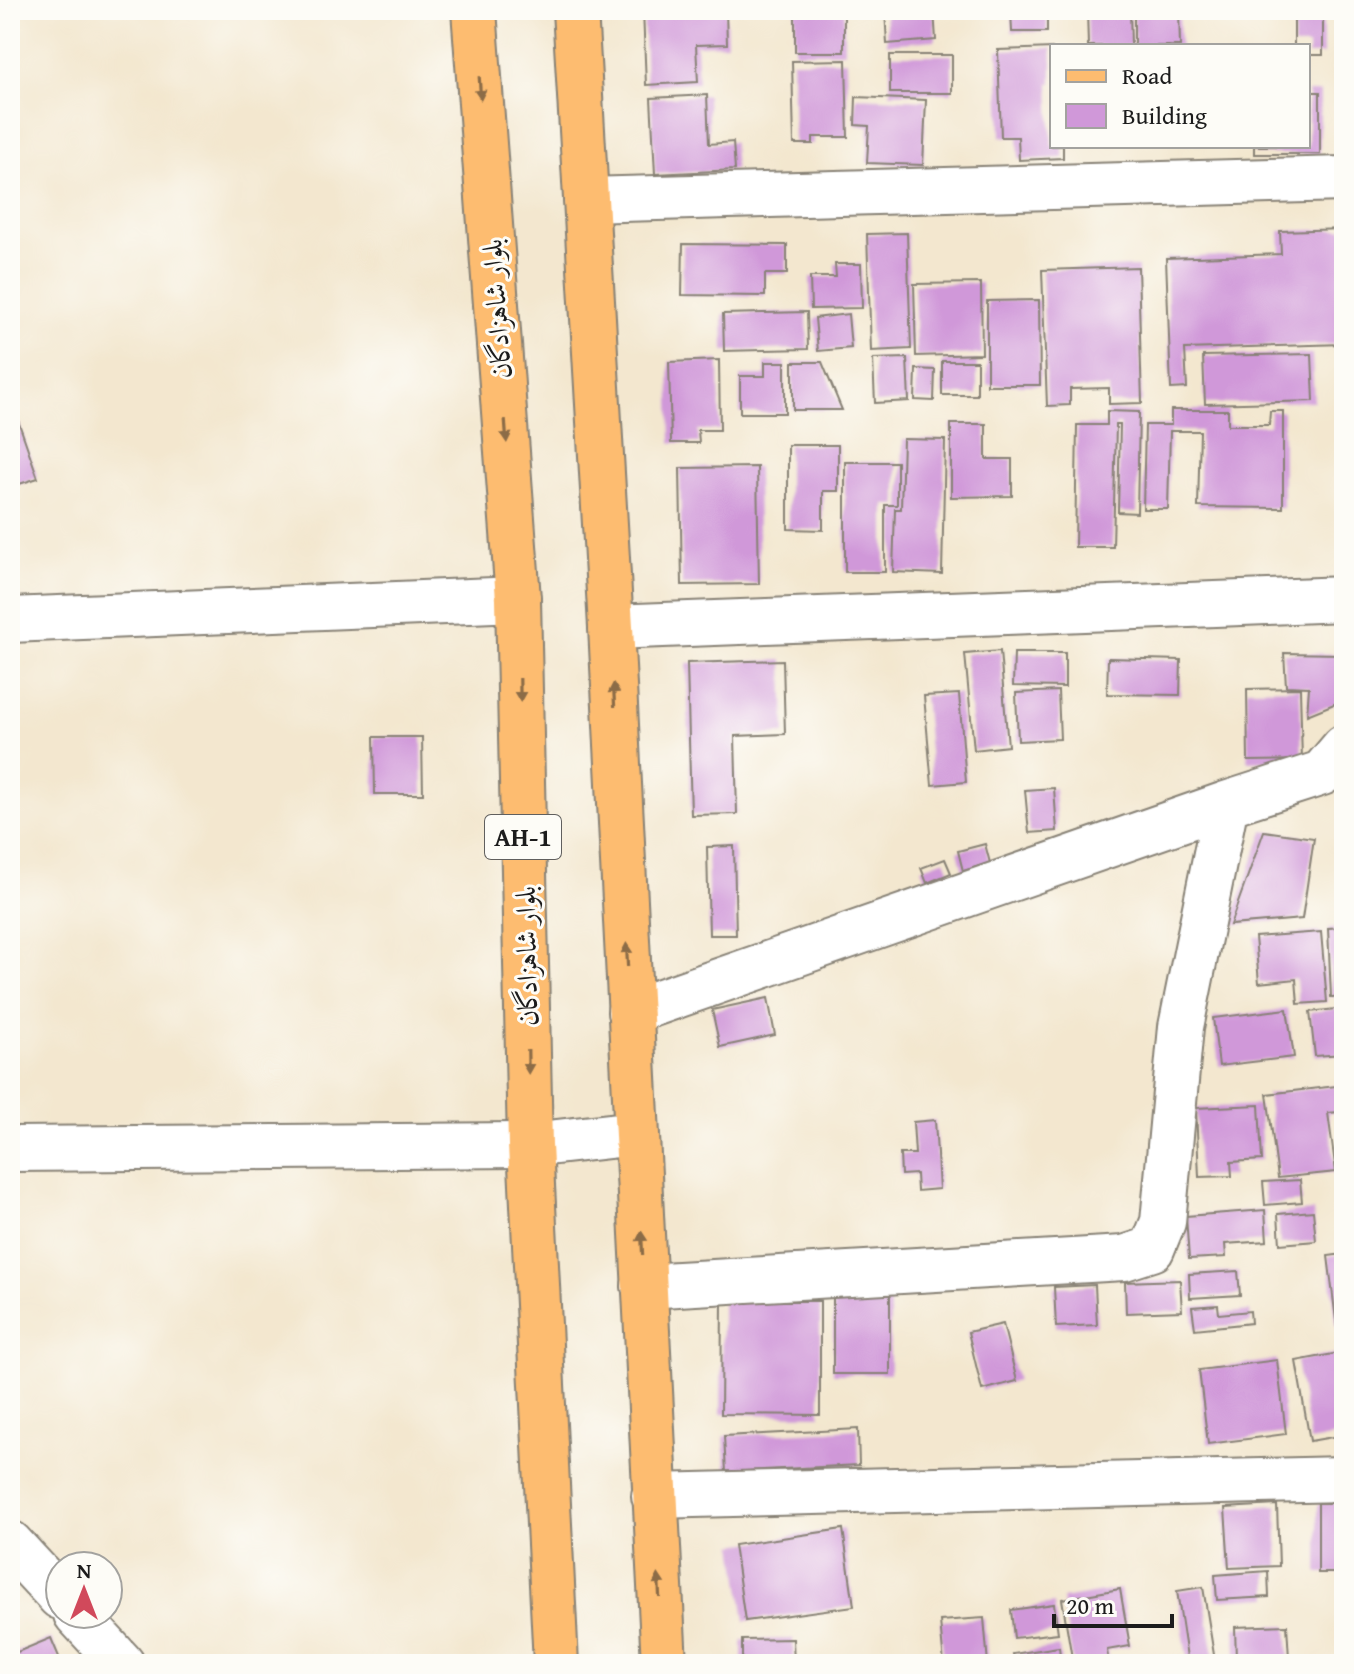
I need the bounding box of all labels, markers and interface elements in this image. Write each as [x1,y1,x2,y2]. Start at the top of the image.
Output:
legend [1050,44,1310,148]
text: Road [1122,58,1172,93]
one-way arrow [474,76,487,101]
text: Building [1122,98,1207,133]
street label: بلوار شاهزادگان [470,238,521,380]
one-way arrow [499,419,512,444]
one-way arrow [514,678,526,703]
one-way arrow [608,682,621,707]
road number: AH-1 [485,815,561,859]
street label: بلوار شاهزادگان [504,886,547,1026]
one-way arrow [621,942,634,967]
one-way arrow [522,1050,534,1075]
one-way arrow [635,1230,648,1255]
north arrow [44,1550,124,1630]
text: N [77,1554,92,1586]
one-way arrow [652,1573,665,1598]
scale bar [1054,1578,1172,1628]
text: 20 m [1066,1588,1114,1623]

